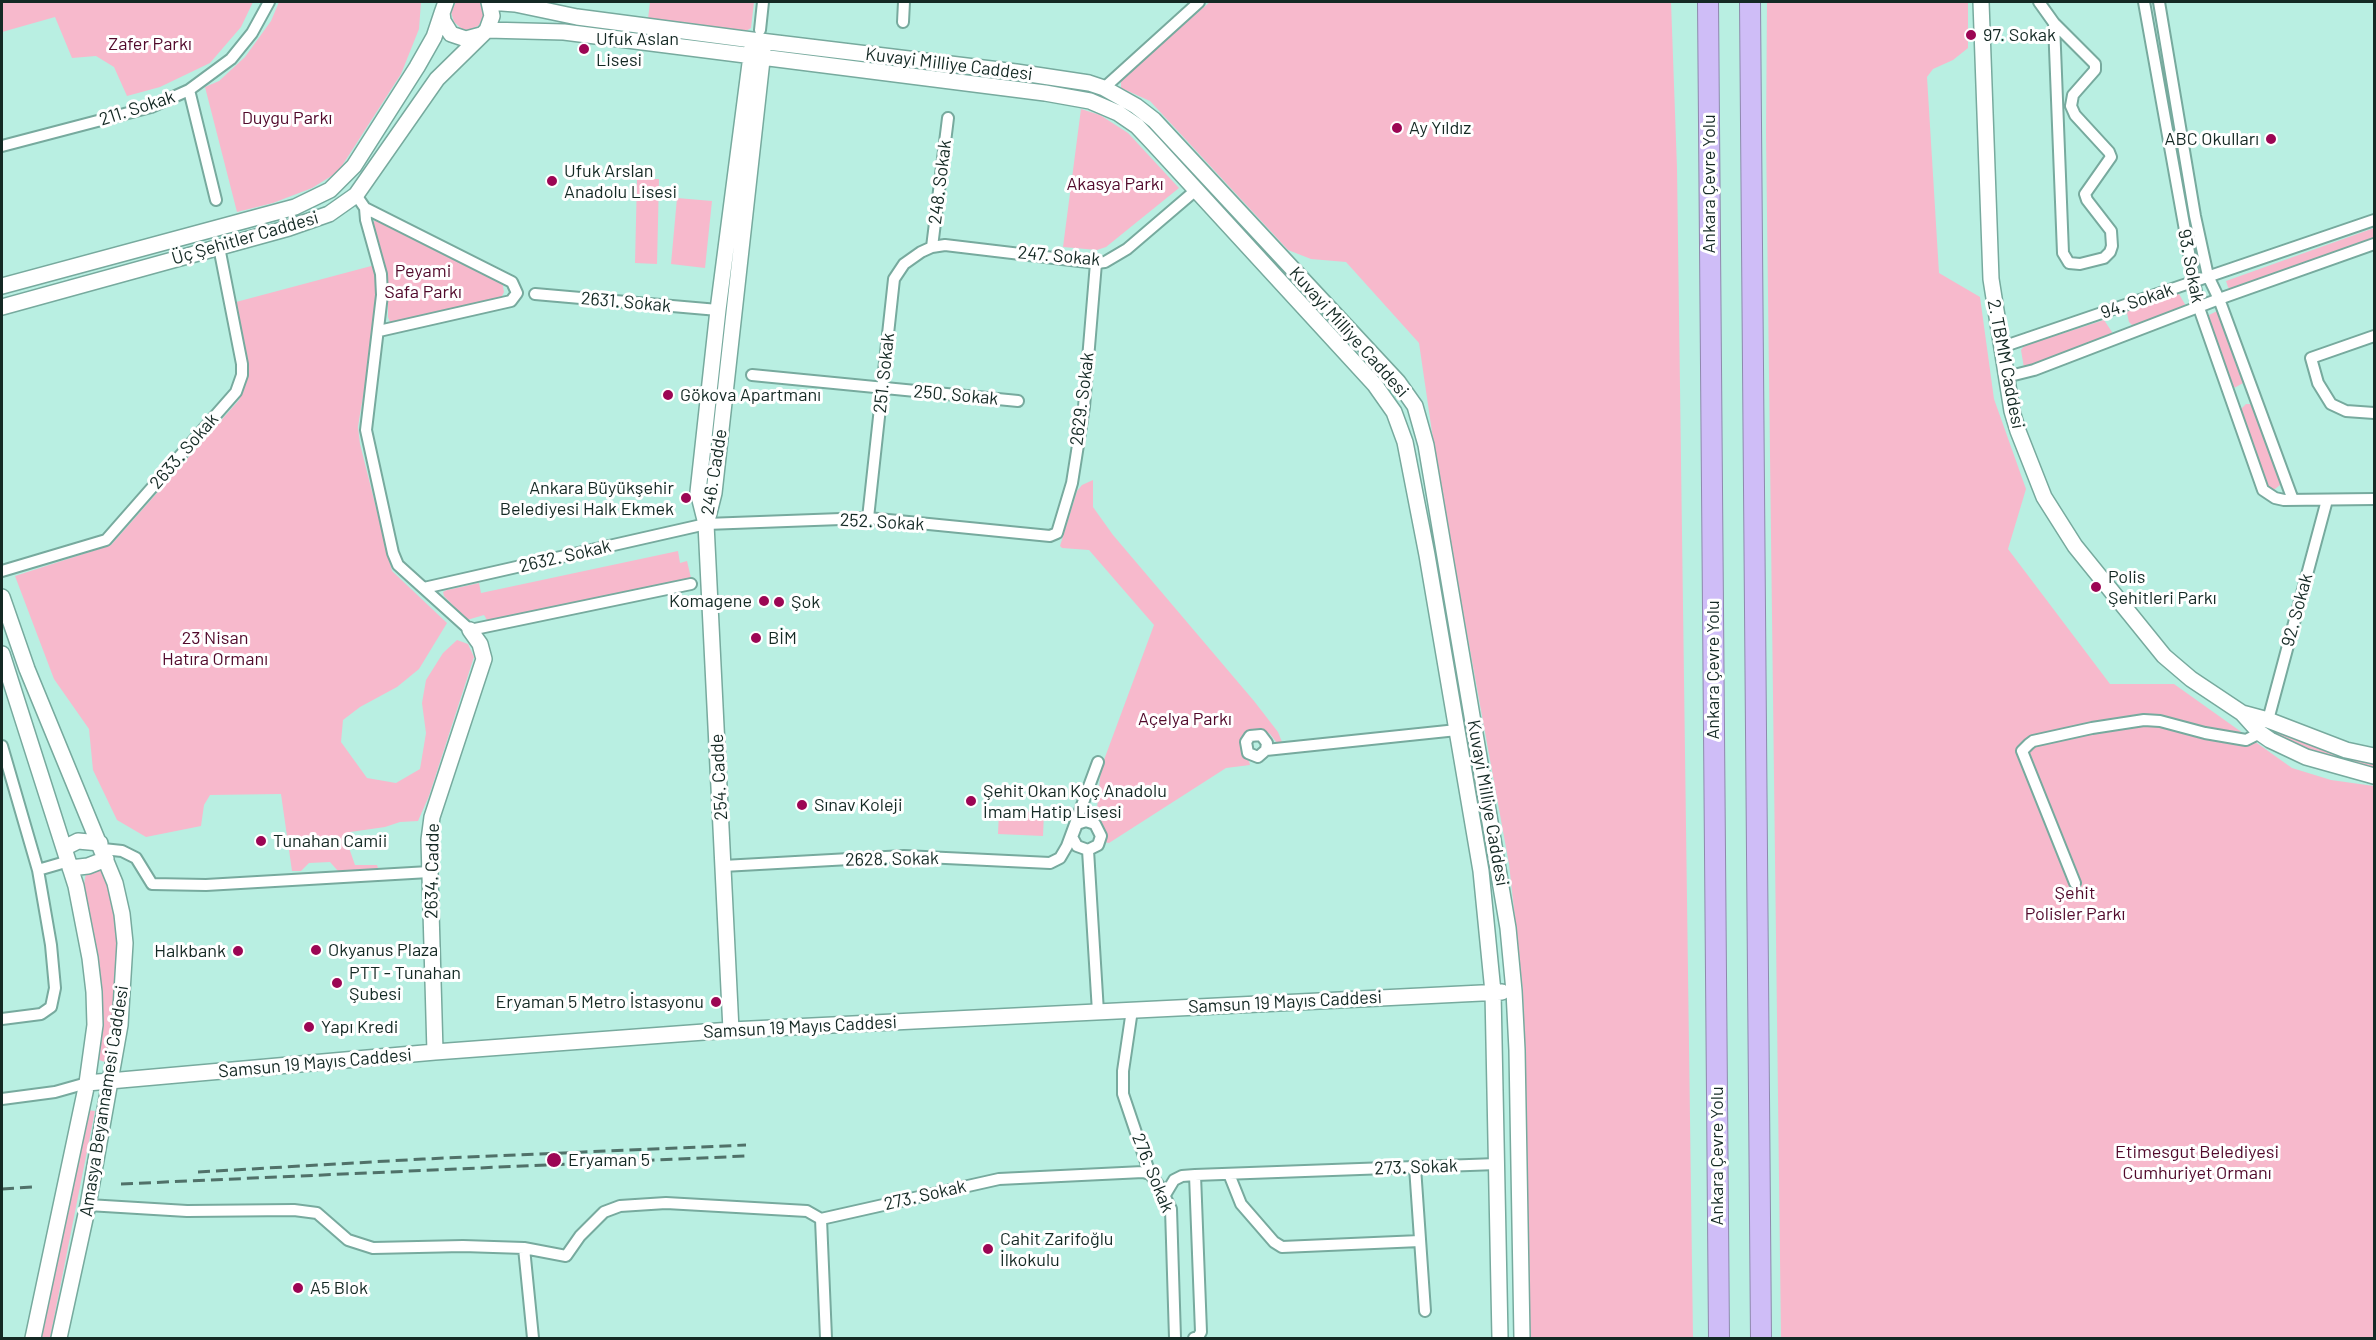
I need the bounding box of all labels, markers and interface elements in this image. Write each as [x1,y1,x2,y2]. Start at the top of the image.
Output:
place label: 97. Sokak [1983,24,2056,46]
place label: Ufuk Aslan Lisesi [596,28,679,70]
marker: 97. Sokak [1964,28,1978,42]
park label: Zafer Parkı [108,33,192,55]
marker: Ufuk Aslan Lisesi [577,42,591,56]
street label: Kuvayi Milliye Caddesi [864,43,1034,85]
street label: 211. Sokak [97,86,177,130]
park label: Duygu Parkı [242,107,332,129]
street label: Ankara Çevre Yolu [1698,114,1720,254]
place label: Ay Yıldız [1409,117,1471,139]
marker: Ay Yıldız [1390,121,1404,135]
place label: ABC Okulları [2165,128,2259,150]
marker: ABC Okulları [2264,132,2278,146]
street label: 248. Sokak [924,139,956,225]
place label: Ufuk Arslan Anadolu Lisesi [564,160,677,202]
park label: Akasya Parkı [1066,173,1164,195]
marker: Ufuk Arslan Anadolu Lisesi [545,174,559,188]
street label: Üç Şehitler Caddesi [169,207,321,269]
street label: 93. Sokak [2173,227,2209,305]
street label: 247. Sokak [1017,242,1101,270]
park label: Peyami Safa Parkı [384,260,462,302]
street label: Kuvayi Milliye Caddesi [1285,262,1413,402]
street label: 94. Sokak [2098,279,2176,323]
street label: 2631. Sokak [580,287,672,317]
street label: 2. TBMM Caddesi [1983,297,2029,431]
street label: 251. Sokak [869,332,899,414]
street label: 2629. Sokak [1066,351,1098,447]
street label: 250. Sokak [913,381,999,409]
place label: Gökova Apartmanı [680,384,821,406]
marker: Gökova Apartmanı [661,388,675,402]
street label: 2633. Sokak [145,409,223,493]
street label: 246. Cadde [697,428,731,516]
place label: Ankara Büyükşehir Belediyesi Halk Ekmek [500,477,674,520]
marker: Ankara Büyükşehir Belediyesi Halk Ekmek [679,491,693,505]
street label: 252. Sokak [839,509,925,535]
street label: 2632. Sokak [517,535,613,577]
place label: Polis Şehitleri Parkı [2108,566,2217,608]
street label: 92. Sokak [2277,571,2317,649]
marker: Polis Şehitleri Parkı [2089,580,2103,594]
place label: Komagene [669,590,752,612]
place label: Şok [791,591,820,613]
marker: Komagene [757,594,771,608]
marker: Şok [772,595,786,609]
street label: Ankara Çevre Yolu [1702,600,1724,740]
park label: 23 Nisan Hatıra Ormanı [162,627,268,670]
place label: BİM [768,627,797,649]
marker: BİM [749,631,763,645]
park label: Açelya Parkı [1138,708,1232,730]
street label: Kuvayi Milliye Caddesi [1463,718,1513,888]
street label: 254. Cadde [706,733,732,821]
place label: Şehit Okan Koç Anadolu İmam Hatip Lisesi [983,780,1167,822]
place label: Sınav Koleji [814,794,903,816]
marker: Şehit Okan Koç Anadolu İmam Hatip Lisesi [964,794,978,808]
marker: Sınav Koleji [795,798,809,812]
street label: 2634. Cadde [420,823,444,919]
place label: Tunahan Camii [273,830,387,852]
marker: Tunahan Camii [254,834,268,848]
street label: 2628. Sokak [845,847,939,871]
park label: Şehit Polisler Parkı [2025,882,2125,924]
place label: Okyanus Plaza [328,939,438,961]
place label: Halkbank [154,940,226,962]
marker: Okyanus Plaza [309,943,323,957]
marker: Halkbank [231,944,245,958]
place label: PTT - Tunahan Şubesi [349,962,461,1004]
marker: PTT - Tunahan Şubesi [330,976,344,990]
street label: Amasya Beyannamesi Caddesi [75,984,133,1218]
street label: Samsun 19 Mayıs Caddesi [1188,986,1382,1018]
place label: Eryaman 5 Metro İstasyonu [495,991,704,1013]
marker: Eryaman 5 Metro İstasyonu [709,995,723,1009]
street label: Samsun 19 Mayıs Caddesi [703,1011,897,1043]
place label: Yapı Kredi [321,1016,398,1038]
marker: Yapı Kredi [302,1020,316,1034]
street label: Samsun 19 Mayıs Caddesi [217,1044,413,1082]
street label: Ankara Çevre Yolu [1706,1086,1728,1226]
street label: 276. Sokak [1127,1130,1179,1216]
park label: Etimesgut Belediyesi Cumhuriyet Ormanı [2115,1141,2279,1184]
place label: Eryaman 5 [568,1149,650,1171]
marker: Eryaman 5 [545,1151,563,1169]
street label: 273. Sokak [1374,1155,1458,1179]
street label: 273. Sokak [882,1175,968,1215]
place label: Cahit Zarifoğlu İlkokulu [1000,1228,1113,1270]
marker: Cahit Zarifoğlu İlkokulu [981,1242,995,1256]
place label: A5 Blok [310,1277,368,1299]
marker: A5 Blok [291,1281,305,1295]

